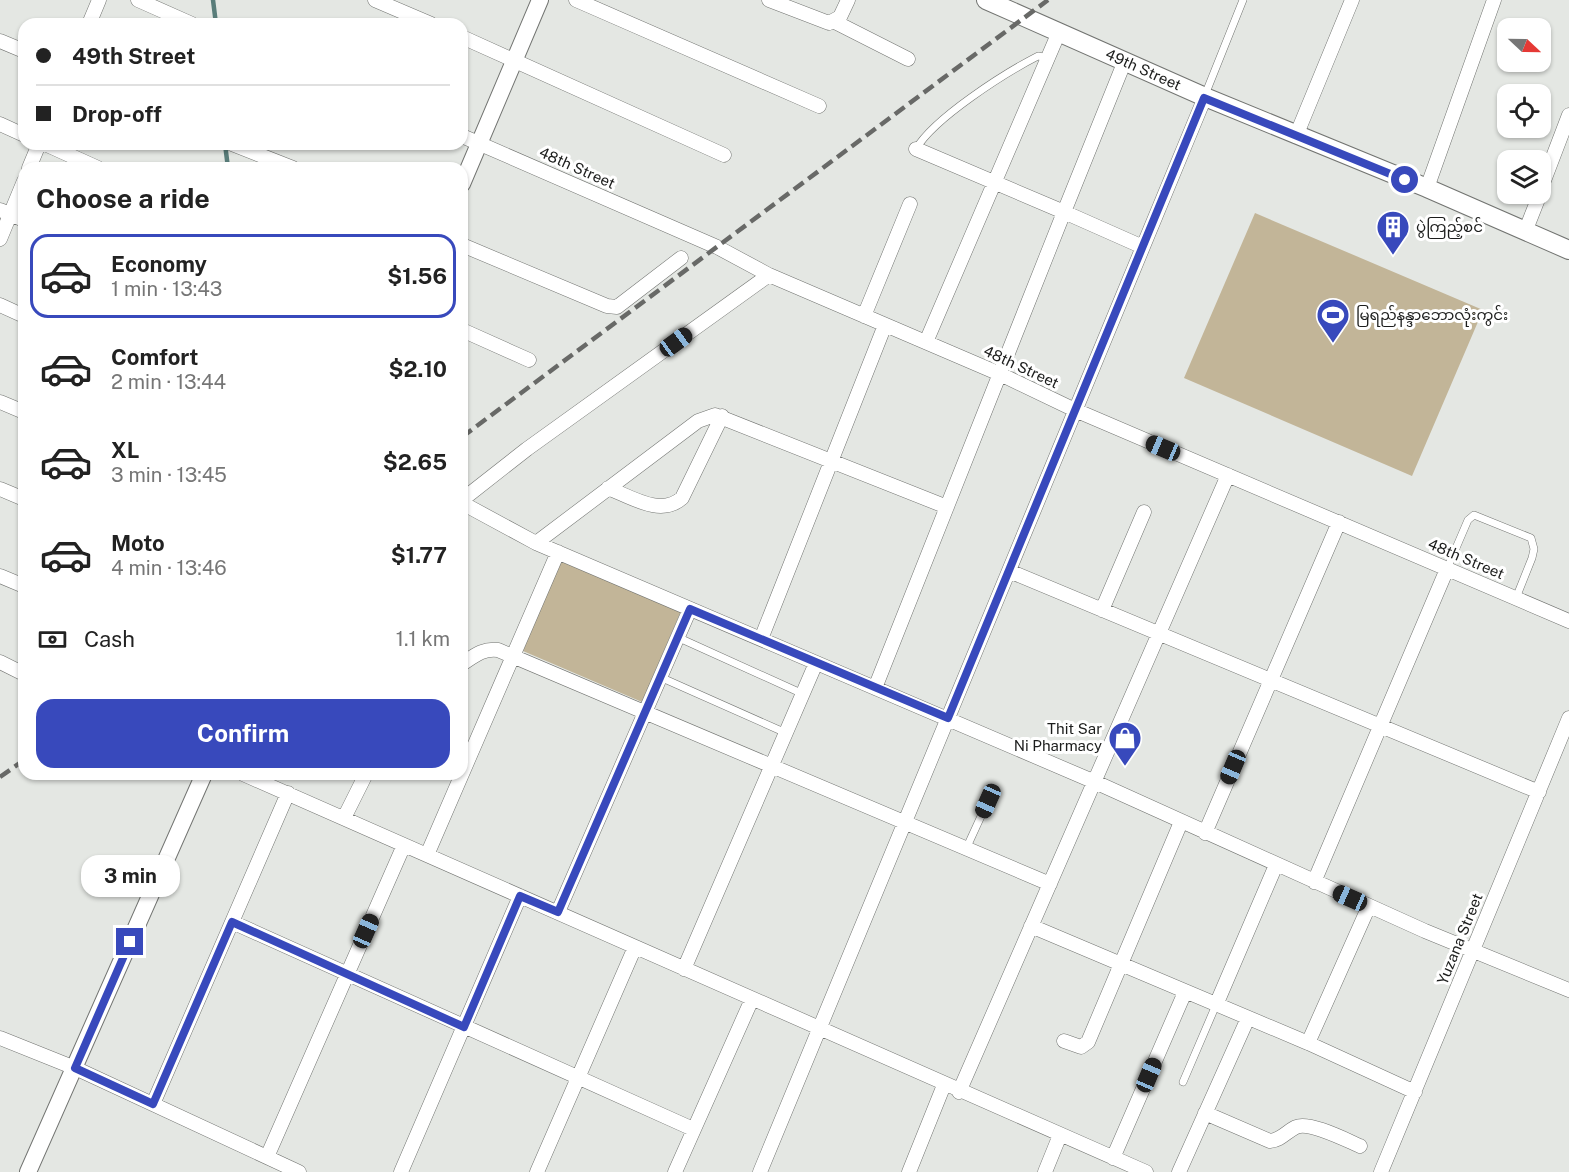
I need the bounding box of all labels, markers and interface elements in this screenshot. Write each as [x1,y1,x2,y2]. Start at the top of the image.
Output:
north arrow [1497,18,1551,72]
map controls [1497,18,1551,204]
text: 49th Street [72,43,195,69]
street label: 49th Street [1103,45,1184,93]
button: locate [1497,84,1551,138]
text: Drop-off [72,101,162,127]
street label: 48th Street [537,143,618,192]
button: layers [1497,150,1551,204]
route start [1391,166,1418,193]
text: Choose a ride [36,182,210,214]
building icon: ပွဲကြည့်စင် [1375,209,1411,256]
place label: ပွဲကြည့်စင် [1416,217,1483,239]
icon: car [39,249,93,303]
text: Economy [111,251,207,277]
text: $1.56 [387,263,447,289]
text: 1 min · 13:43 [111,277,222,301]
sports icon: မြရည်နန္ဒာဘောလုံးကွင်း [1315,297,1351,344]
place label: မြရည်နန္ဒာဘောလုံးကွင်း [1356,305,1508,327]
car [656,324,696,360]
icon: car [39,342,93,396]
street label: 48th Street [981,342,1062,391]
text: Comfort [111,344,198,370]
text: $2.10 [389,356,447,382]
text: 2 min · 13:44 [111,370,226,394]
car [1143,433,1183,463]
icon: car [39,435,93,489]
text: XL [111,437,139,463]
text: $2.65 [383,449,447,475]
text: 3 min · 13:45 [111,463,227,487]
icon: car [39,528,93,582]
text: Moto [111,530,165,556]
street label: 48th Street [1426,535,1507,582]
text: $1.77 [391,542,447,568]
text: 4 min · 13:46 [111,556,227,580]
icon: cash [36,623,69,656]
text: Cash [84,626,135,652]
text: 1.1 km [396,627,450,651]
button: Confirm [36,699,450,768]
place label: Thit Sar Ni Pharmacy [1014,720,1102,754]
shop icon: Thit Sar Ni Pharmacy [1107,720,1143,767]
car [1218,747,1248,787]
car [972,781,1004,821]
callout: 3 min [80,855,180,897]
text: 3 min [104,864,157,888]
car [1330,882,1370,914]
street label: Yuzana Street [1433,890,1486,987]
car [350,911,382,951]
route end [116,928,143,955]
car [1134,1055,1164,1095]

